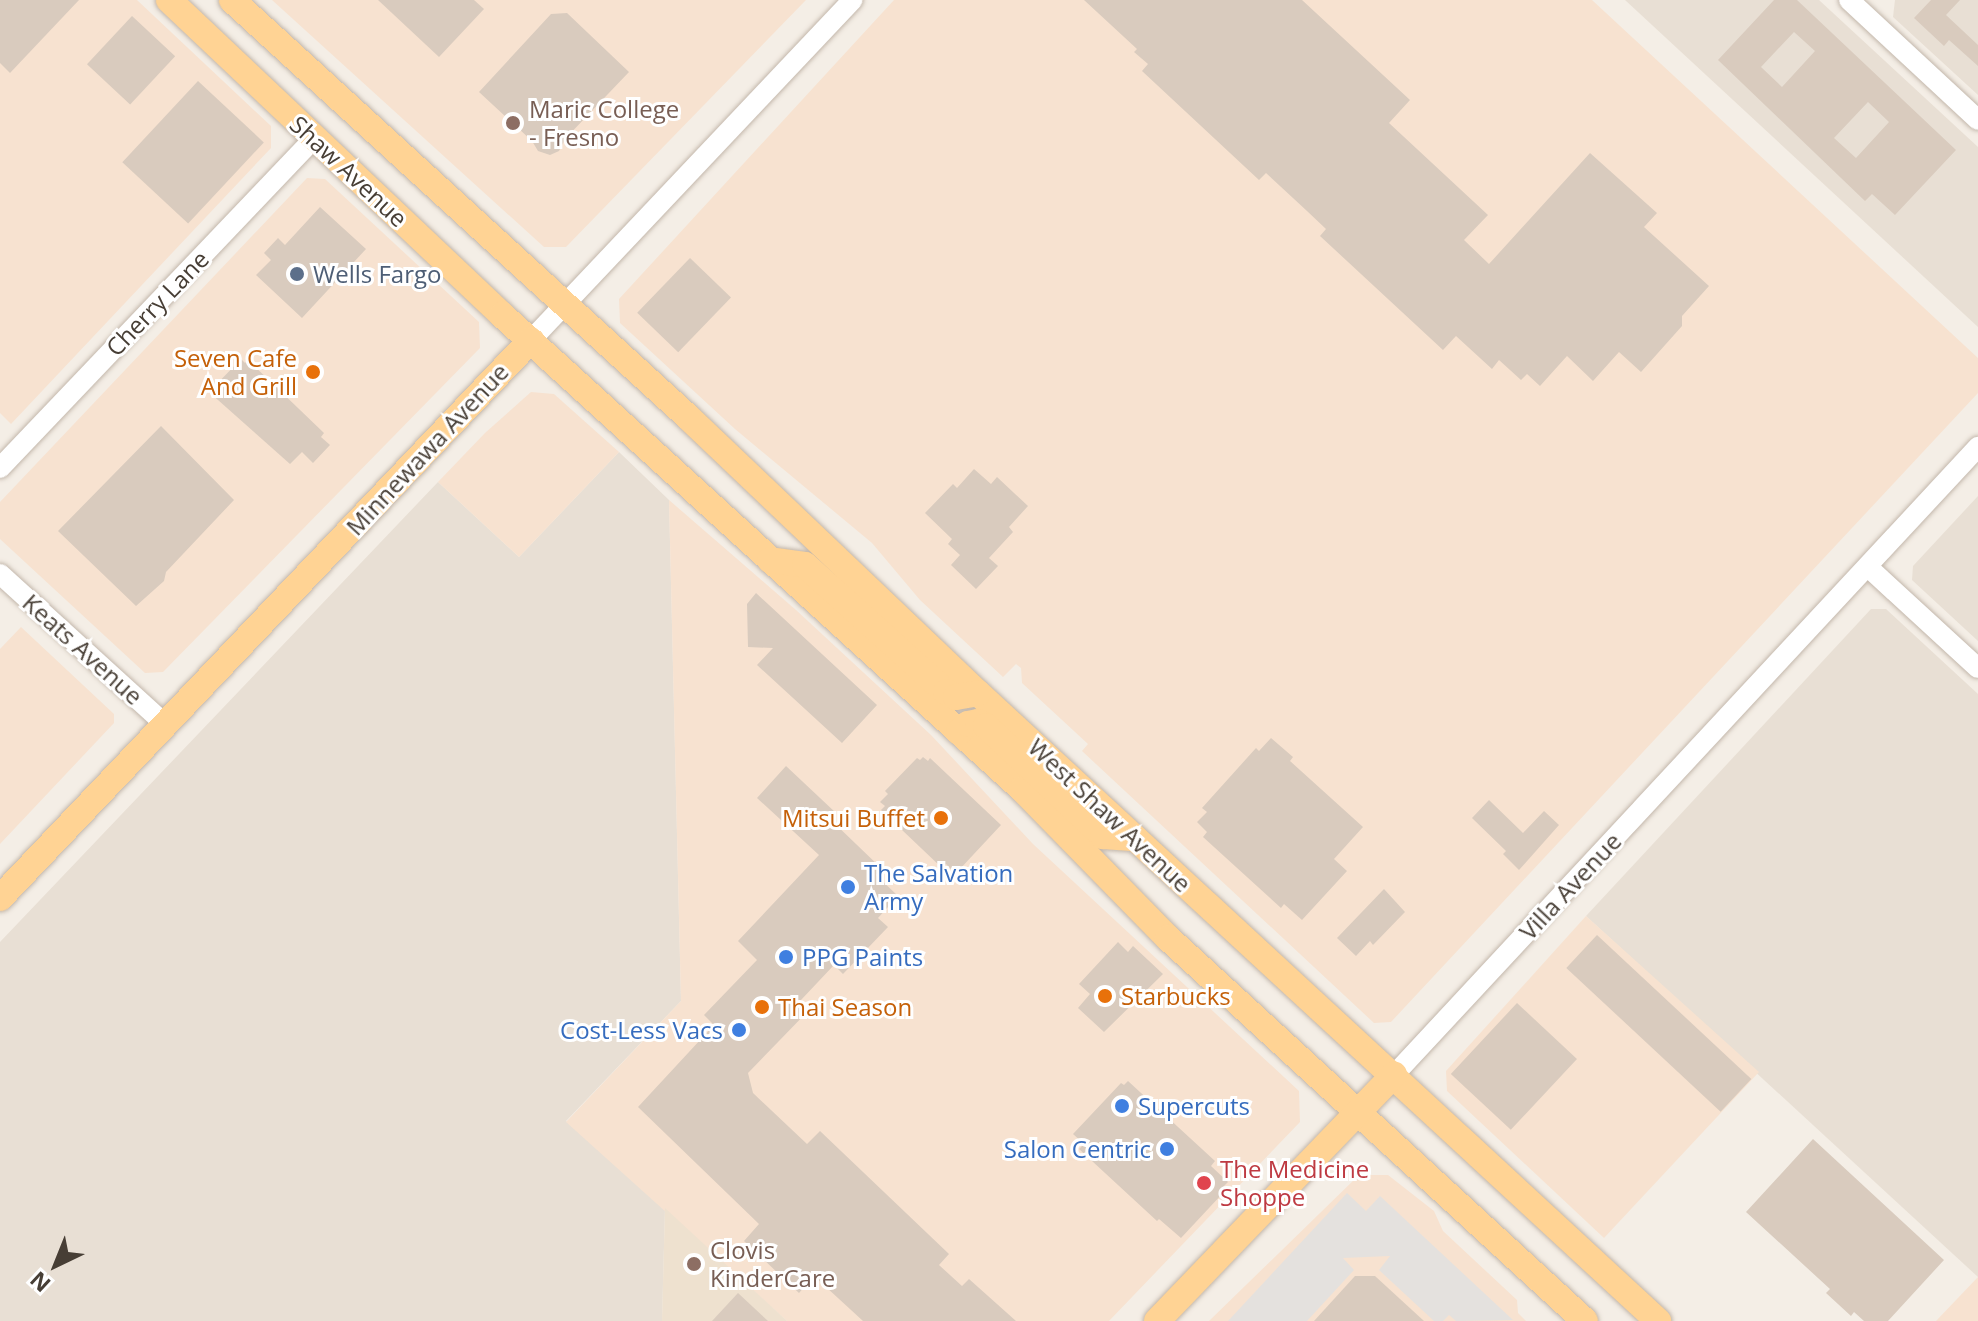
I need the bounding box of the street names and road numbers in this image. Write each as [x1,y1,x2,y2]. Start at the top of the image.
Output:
street label: Shaw Avenue [284,109,414,233]
street label: Cherry Lane [100,244,214,362]
street label: Minnewawa Avenue [340,357,514,541]
street label: Keats Avenue [17,588,149,710]
street label: West Shaw Avenue [1023,732,1197,898]
street label: Villa Avenue [1513,827,1627,945]

